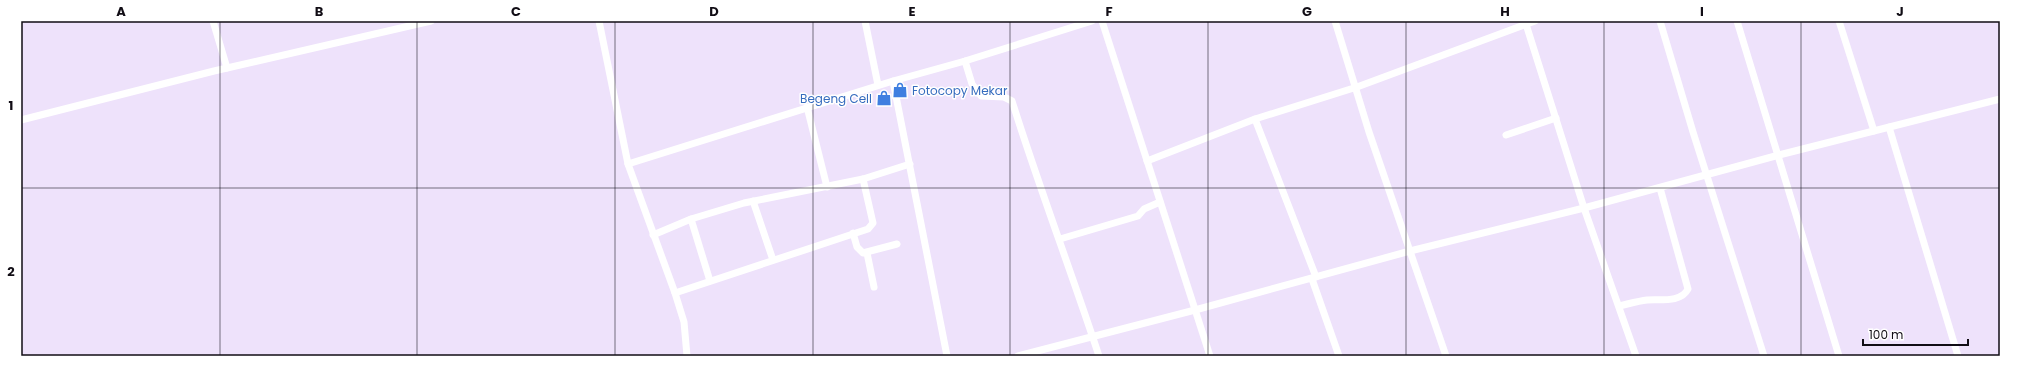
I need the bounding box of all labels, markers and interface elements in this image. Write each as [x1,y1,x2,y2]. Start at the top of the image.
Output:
text: A [116,2,126,21]
text: B [315,2,324,21]
text: C [511,2,521,21]
text: D [709,2,719,21]
text: E [908,2,916,21]
text: F [1105,2,1113,21]
text: G [1302,2,1312,21]
text: H [1500,2,1510,21]
text: I [1700,2,1704,21]
text: J [1896,2,1904,21]
shop icon: Fotocopy Mekar [891,81,909,99]
place label: Fotocopy Mekar [912,82,1008,99]
shop icon: Begeng Cell [875,89,893,107]
place label: Begeng Cell [800,90,872,107]
text: 1 [9,96,13,115]
text: 2 [7,262,15,281]
scale bar [1863,321,1968,347]
text: 100 m [1869,326,1903,343]

